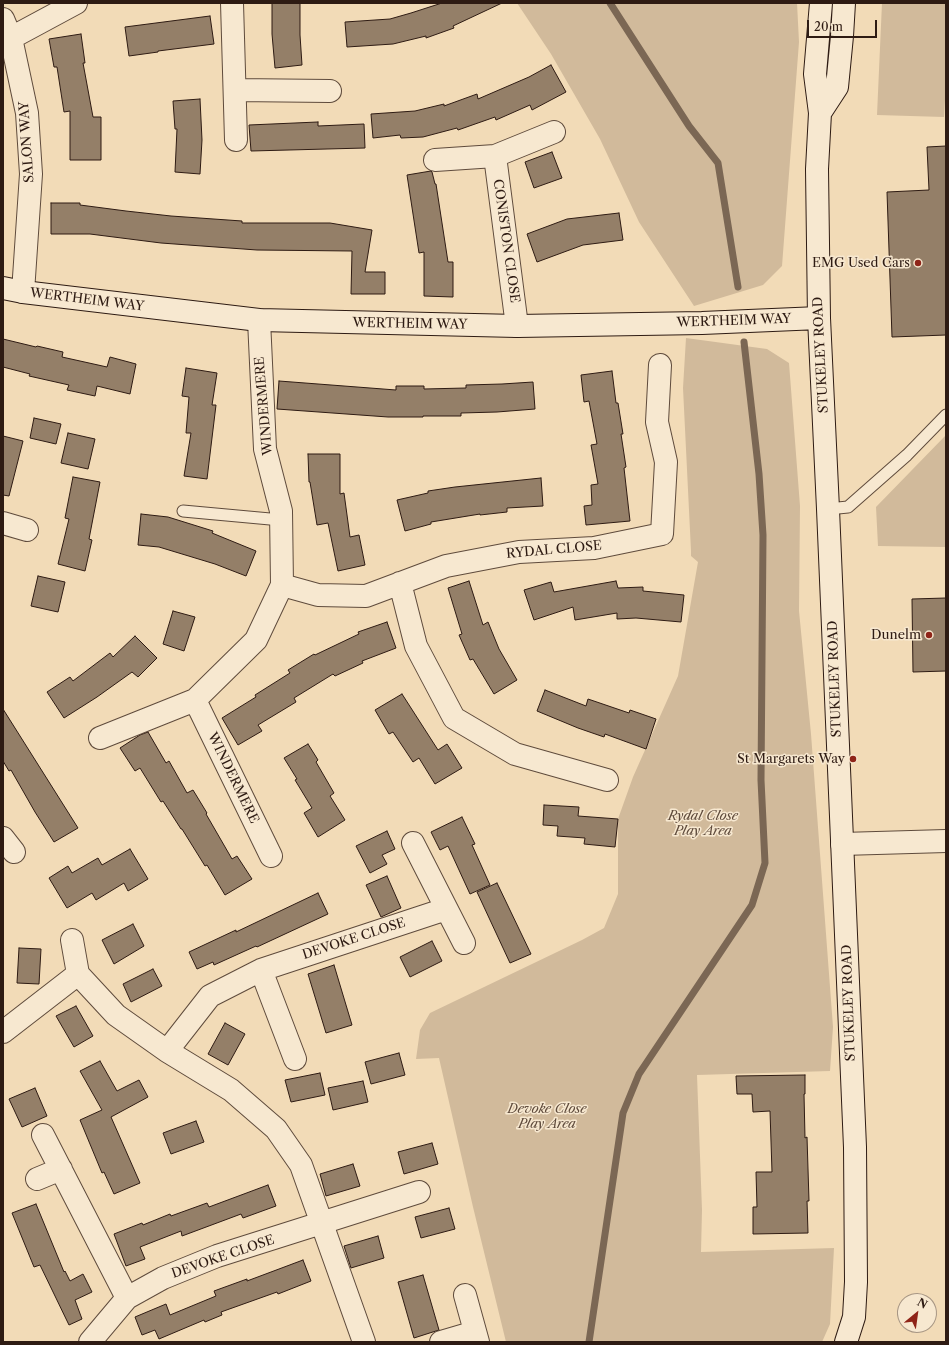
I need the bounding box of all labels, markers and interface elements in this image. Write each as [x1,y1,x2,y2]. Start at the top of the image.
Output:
scale bar [809,12,879,38]
text: 20 m [814,19,843,34]
street label: SALON WAY [16,101,38,183]
street label: CONISTON CLOSE [490,178,522,304]
place label: EMG Used Cars [812,255,910,271]
marker: EMG Used Cars [913,258,923,268]
street label: WERTHEIM WAY [29,285,145,315]
street label: STUKELEY ROAD [810,296,832,414]
street label: WERTHEIM WAY [676,311,792,331]
street label: WERTHEIM WAY [352,315,468,333]
street label: WINDERMERE [252,356,276,456]
street label: RYDAL CLOSE [505,538,603,562]
street label: STUKELEY ROAD [825,620,845,738]
place label: Dunelm [871,627,921,643]
marker: Dunelm [924,630,934,640]
street label: WINDERMERE [204,730,262,826]
place label: St Margarets Way [737,751,845,767]
marker: St Margarets Way [848,754,858,764]
park label: Rydal Close Play Area [668,808,738,839]
street label: DEVOKE CLOSE [300,915,408,963]
street label: STUKELEY ROAD [839,944,859,1062]
park label: Devoke Close Play Area [507,1101,587,1132]
street label: DEVOKE CLOSE [170,1232,276,1282]
north arrow [897,1293,937,1333]
text: N [915,1295,930,1312]

